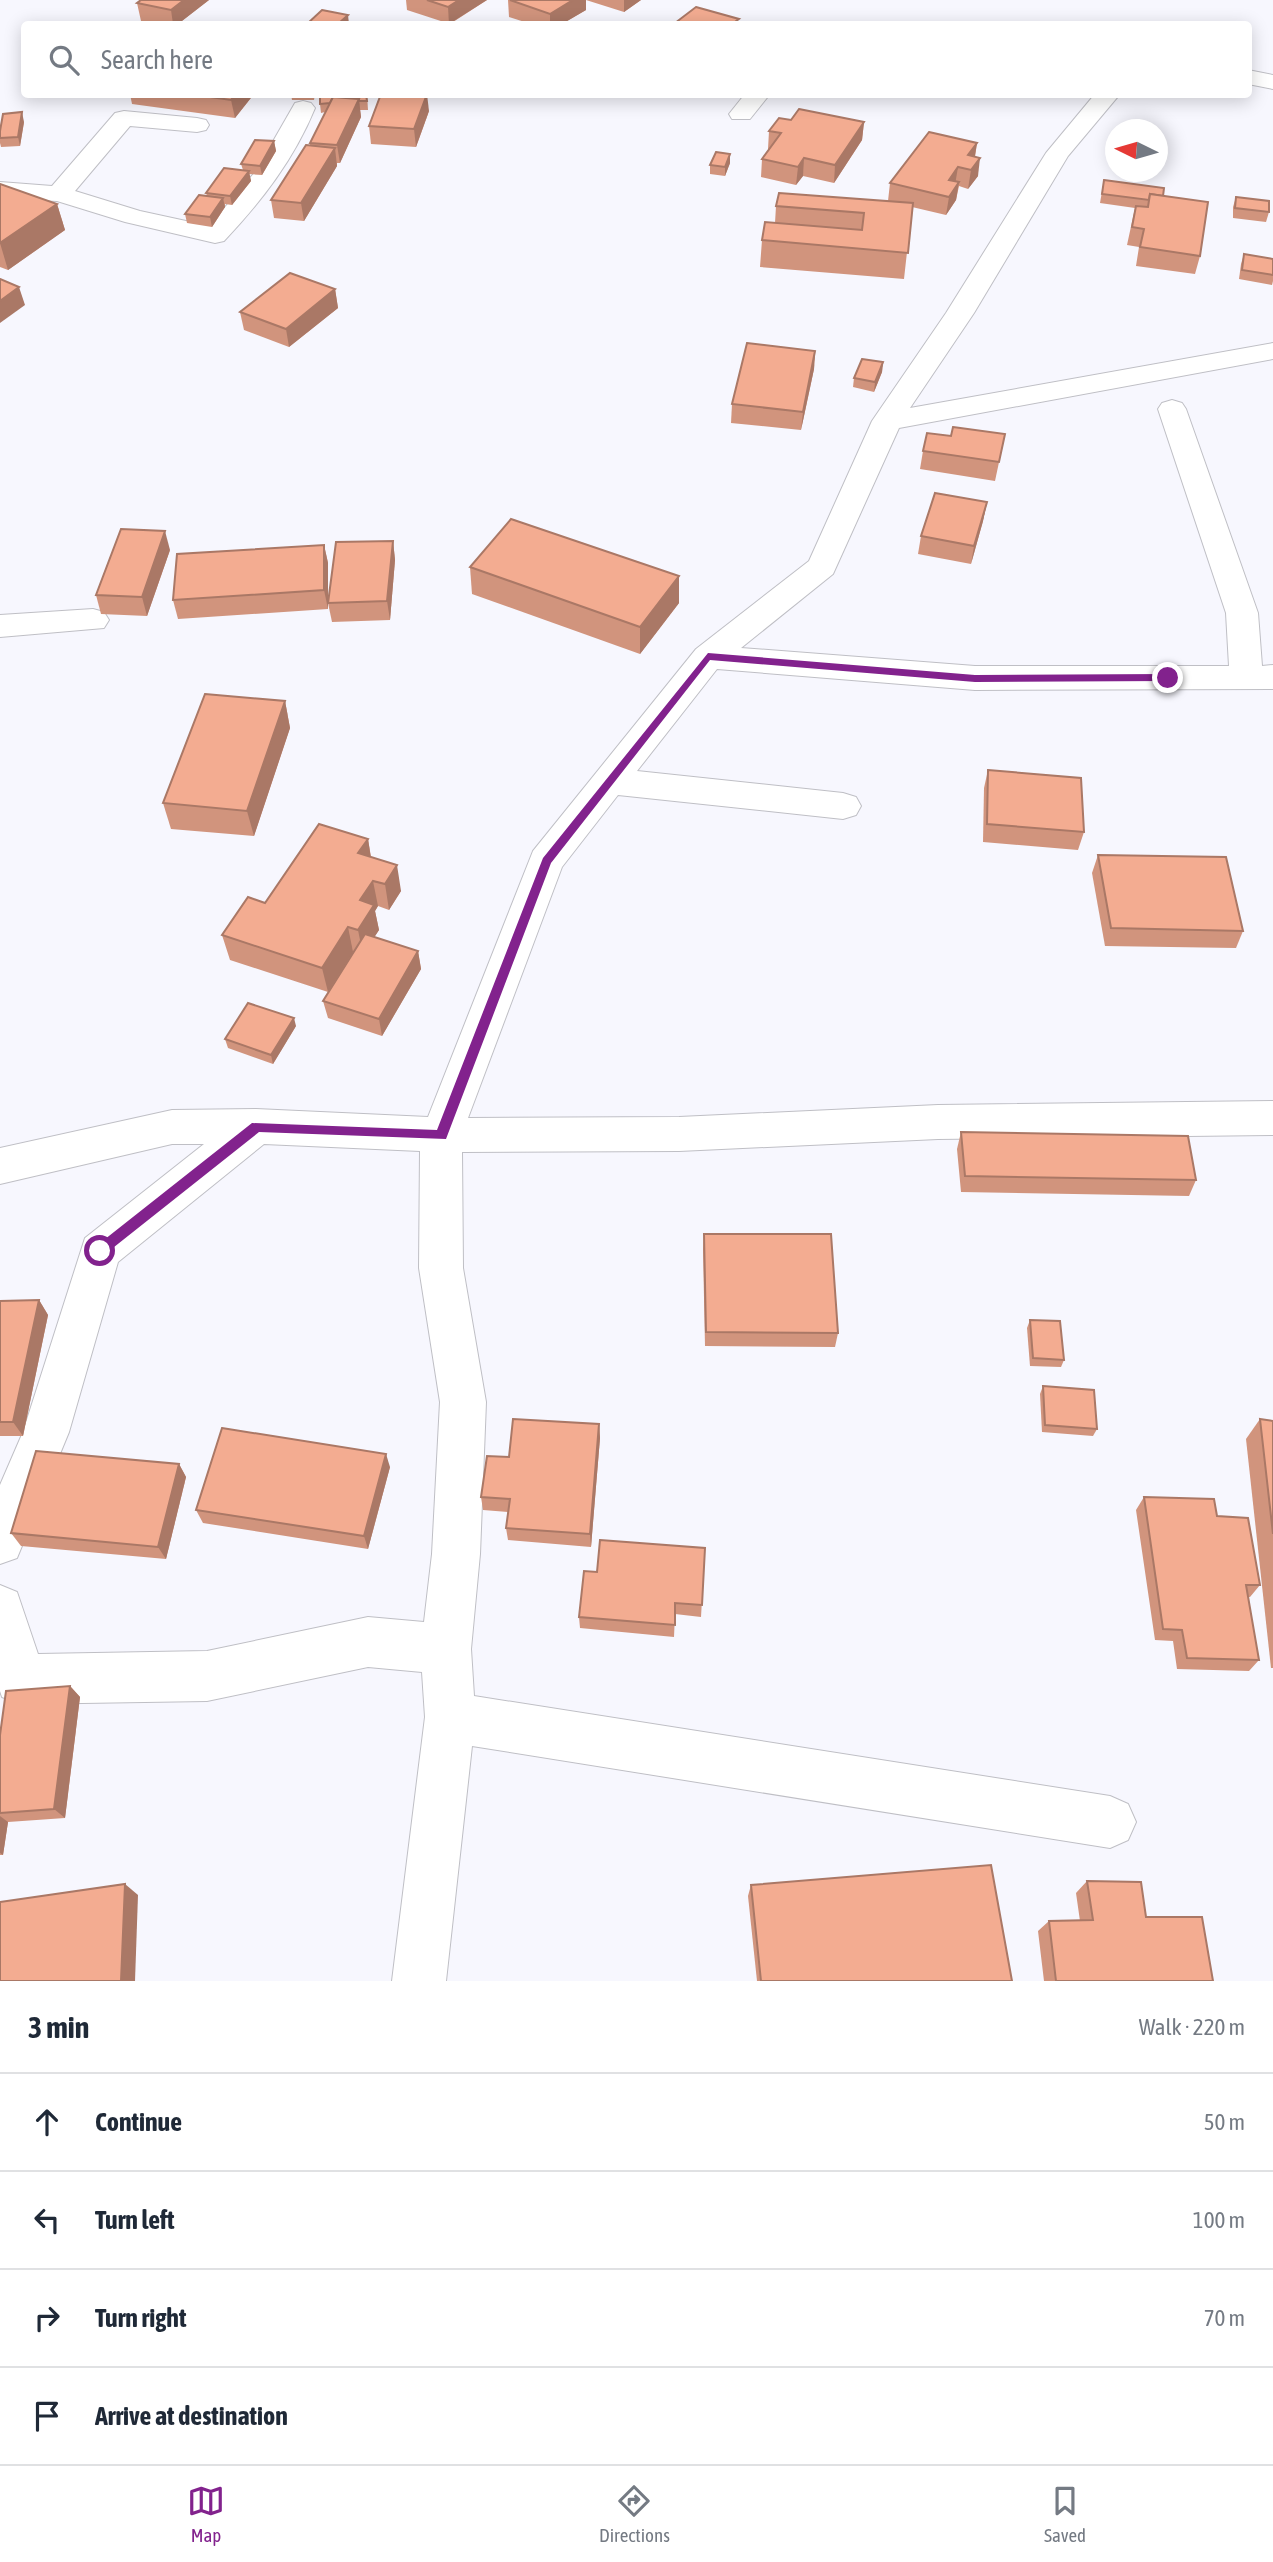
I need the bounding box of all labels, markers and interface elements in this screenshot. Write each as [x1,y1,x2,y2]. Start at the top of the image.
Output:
search box [21,21,1252,98]
icon: search [45,41,83,79]
text: Search here [101,45,213,75]
north arrow [1105,119,1168,182]
route end [1152,662,1183,693]
route start [84,1235,115,1266]
text: 3 min [28,2010,89,2044]
text: Walk · 220 m [1139,2014,1245,2040]
icon: ahead [28,2103,66,2141]
text: Continue [95,2107,182,2137]
text: 50 m [1204,2109,1245,2135]
icon: left [28,2201,66,2239]
text: Turn left [95,2205,175,2235]
text: 100 m [1193,2207,1245,2233]
icon: right [28,2299,66,2337]
text: Turn right [95,2303,186,2333]
text: 70 m [1204,2305,1245,2331]
icon: arrive [28,2397,66,2435]
text: Arrive at destination [95,2401,288,2431]
tab: Map [187,2482,225,2546]
tab: Directions [599,2482,670,2546]
tab: Saved [1044,2482,1086,2546]

